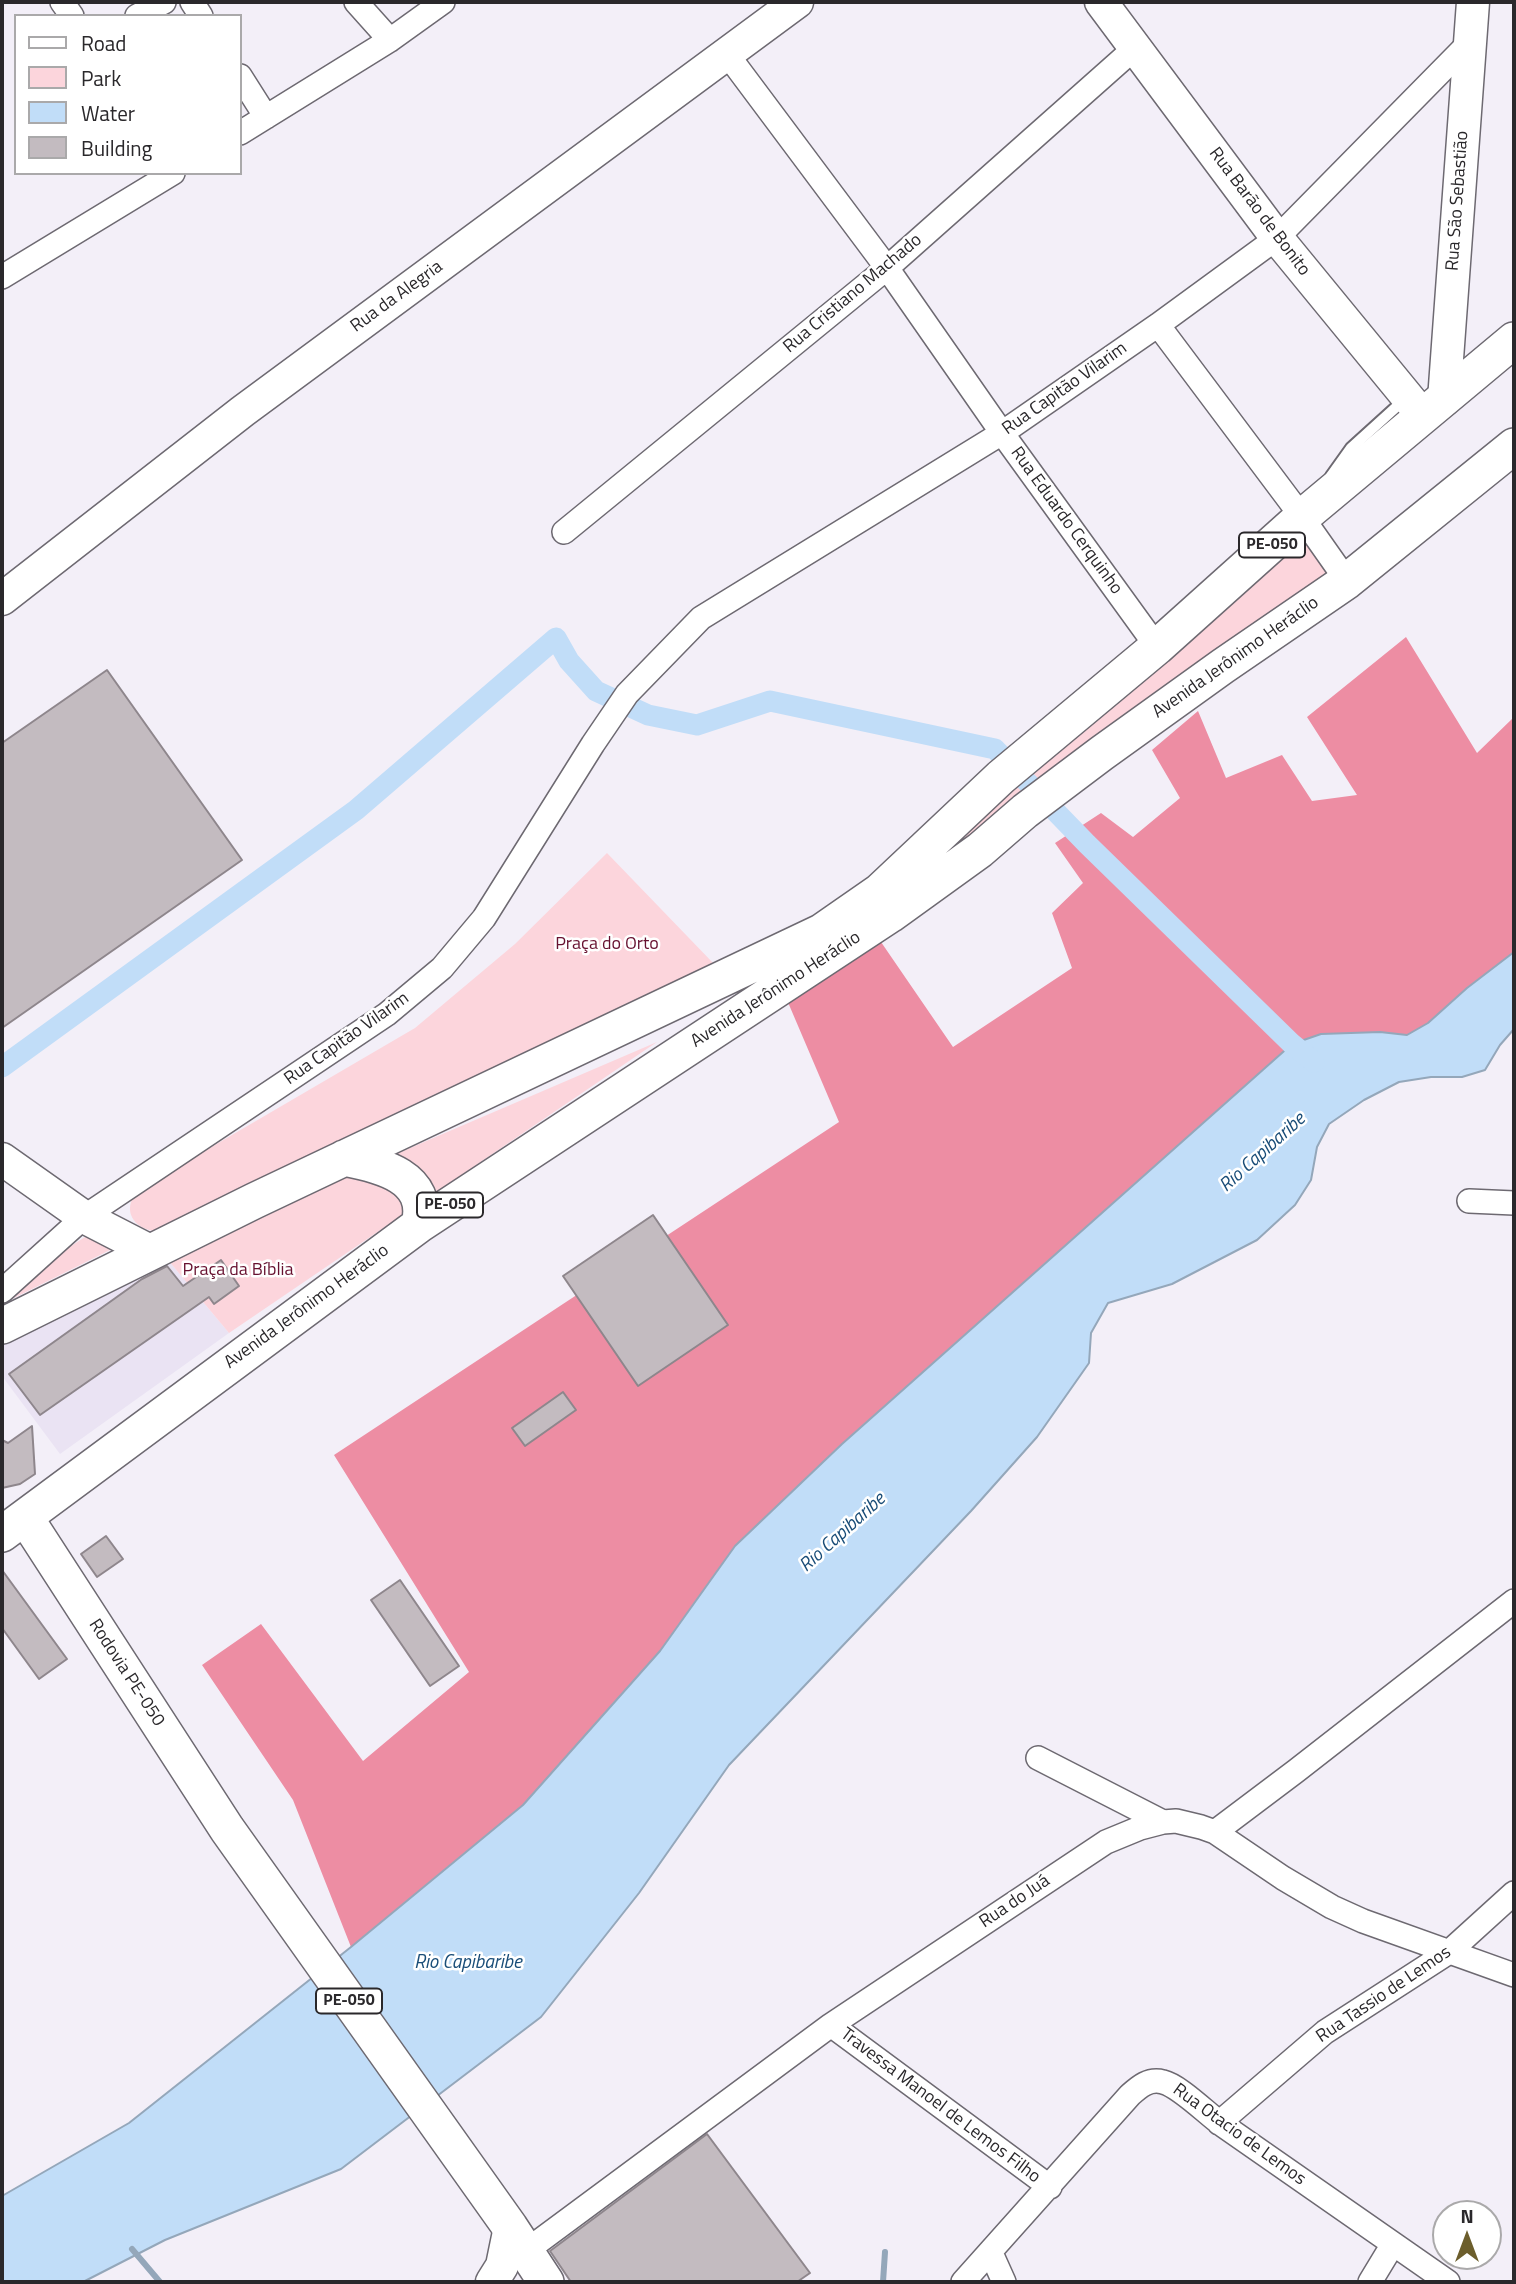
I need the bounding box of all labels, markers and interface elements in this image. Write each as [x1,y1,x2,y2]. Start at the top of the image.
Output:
legend [14,14,242,175]
text: Road [81,27,126,59]
text: Park [81,62,121,94]
text: Water [81,97,135,129]
street label: Rua São Sebastião [1442,130,1474,272]
text: Building [81,132,152,164]
street label: Rua Barão de Bonito [1204,144,1314,280]
street label: Rua Cristiano Machado [779,230,927,358]
street label: Rua da Alegria [347,256,447,338]
street label: Rua Capitão Vilarim [998,338,1132,440]
street label: Rua Eduardo Cerquinho [1005,443,1127,599]
road number: PE-050 [1239,532,1305,558]
street label: Avenida Jerônimo Heráclio [1149,592,1323,724]
street label: Avenida Jerônimo Heráclio [687,927,865,1053]
park label: Praça do Orto [555,934,659,956]
street label: Rua Capitão Vilarim [280,988,414,1090]
water label: Rio Capibaribe [1215,1109,1311,1197]
road number: PE-050 [417,1192,483,1218]
street label: Avenida Jerônimo Heráclio [221,1240,393,1374]
park label: Praça da Bíblia [182,1260,294,1282]
water label: Rio Capibaribe [795,1489,891,1577]
street label: Rodovia PE-050 [83,1615,169,1731]
street label: Rua do Juá [976,1871,1054,1933]
street label: Rua Tassio de Lemos [1313,1942,1455,2048]
water label: Rio Capibaribe [414,1952,522,1974]
road number: PE-050 [316,1988,382,2013]
street label: Travessa Manoel de Lemos Filho [836,2024,1044,2188]
street label: Rua Otacio de Lemos [1168,2079,1310,2191]
north arrow [1432,2200,1502,2270]
text: N [1460,2201,1474,2230]

